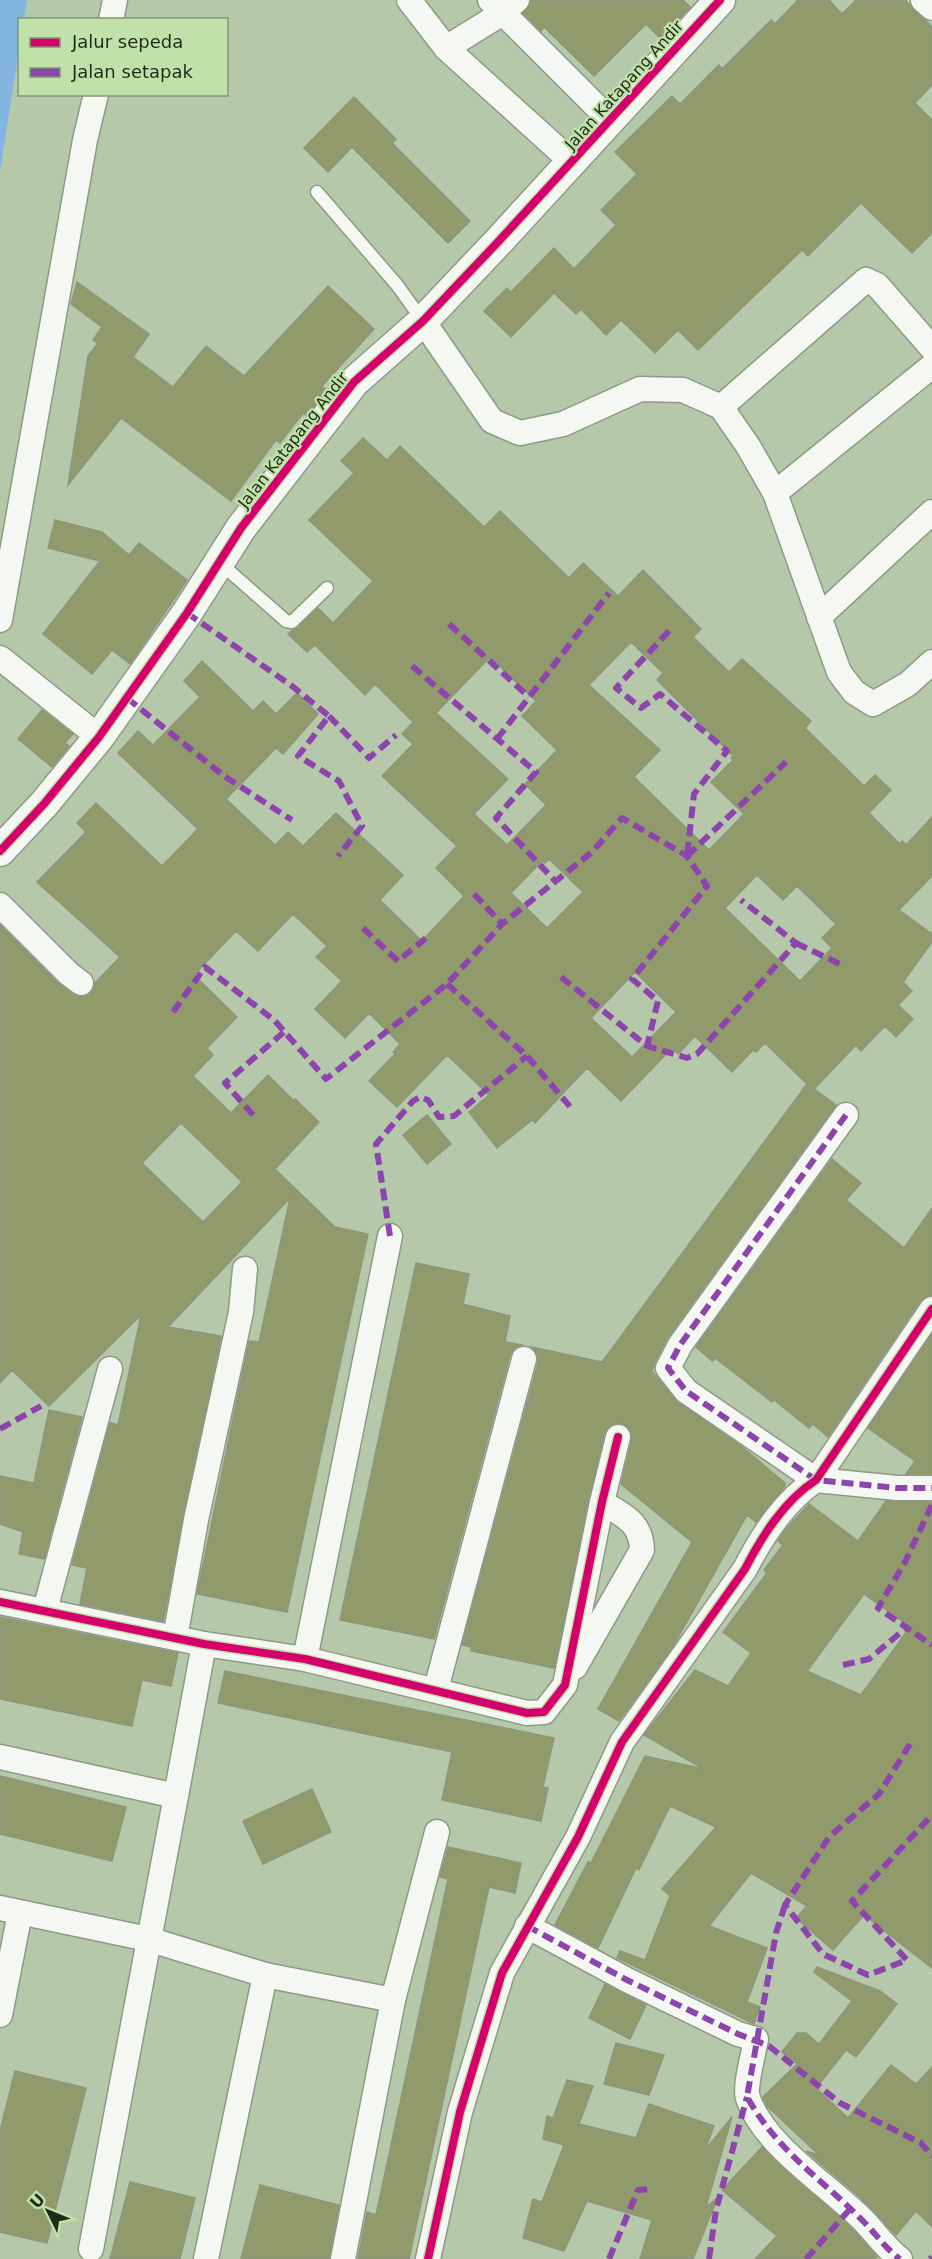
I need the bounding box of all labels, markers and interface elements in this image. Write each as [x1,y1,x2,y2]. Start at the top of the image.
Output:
street label: Jalan Katapang Andir [560,16,687,154]
legend [18,18,228,96]
text: Jalur sepeda [71,31,183,52]
text: Jalan setapak [71,61,193,82]
street label: Jalan Katapang Andir [233,368,352,513]
north arrow [18,2181,78,2241]
text: U [26,2190,49,2212]

